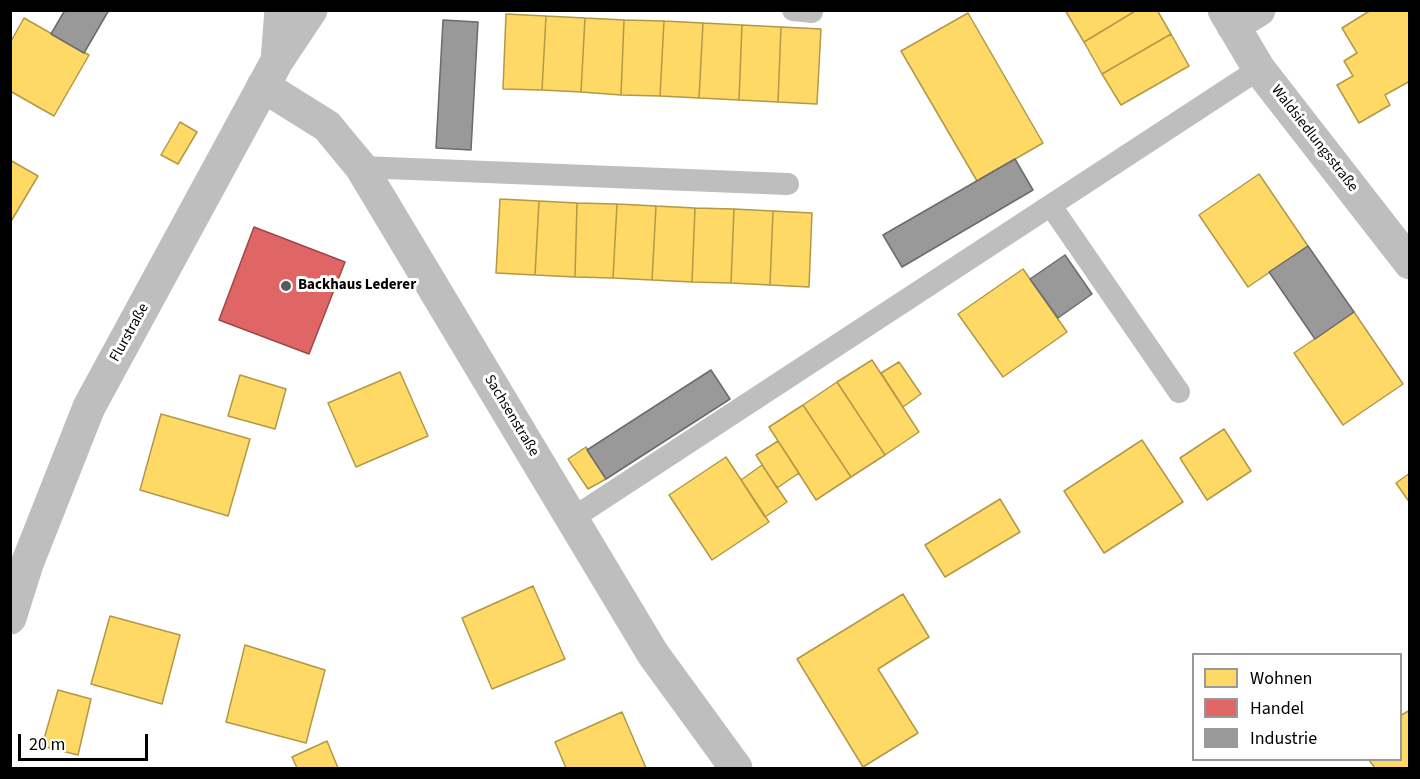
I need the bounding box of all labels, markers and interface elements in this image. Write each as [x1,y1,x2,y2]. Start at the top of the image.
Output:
street label: Waldsiedlungsstraße [1267,82,1361,196]
place label: Backhaus Lederer [298,277,416,295]
marker: Backhaus Lederer [279,279,293,293]
street label: Flurstraße [107,301,153,365]
street label: Sachsenstraße [480,372,542,460]
legend [1192,653,1402,761]
text: Wohnen [1250,666,1312,691]
text: Handel [1250,696,1304,721]
scale bar [21,722,152,760]
text: Industrie [1250,726,1317,751]
text: 20 m [29,732,65,757]

